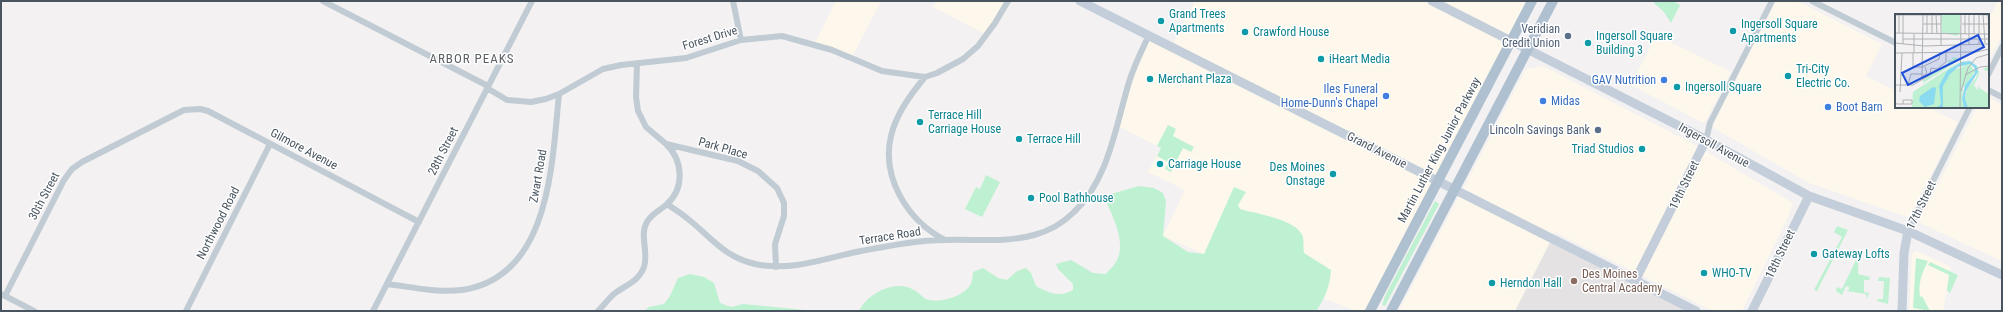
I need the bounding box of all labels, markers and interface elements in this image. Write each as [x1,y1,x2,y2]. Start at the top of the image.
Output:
place label: Grand Trees Apartments [1169,7,1226,35]
inset map [1895,14,1989,108]
marker: Grand Trees Apartments [1156,16,1166,26]
place label: Ingersoll Square Apartments [1741,17,1818,45]
place label: Veridian Credit Union [1502,22,1560,50]
street label: Forest Drive [681,23,739,53]
place label: Crawford House [1253,25,1330,39]
marker: Ingersoll Square Apartments [1728,26,1738,36]
marker: Crawford House [1240,27,1250,37]
place label: Ingersoll Square Building 3 [1596,29,1673,57]
marker: Veridian Credit Union [1563,31,1573,41]
marker: Ingersoll Square Building 3 [1583,38,1593,48]
district label: ARBOR PEAKS [429,51,515,66]
place label: iHeart Media [1329,52,1390,66]
marker: iHeart Media [1316,54,1326,64]
place label: Tri-City Electric Co. [1796,62,1850,90]
marker: Tri-City Electric Co. [1783,71,1793,81]
place label: Merchant Plaza [1158,72,1232,86]
place label: GAV Nutrition [1592,73,1656,87]
marker: Merchant Plaza [1145,74,1155,84]
street label: Martin Luther King Junior Parkway [1395,75,1483,225]
marker: GAV Nutrition [1659,75,1669,85]
place label: Ingersoll Square [1685,80,1762,94]
place label: Iles Funeral Home-Dunn's Chapel [1281,82,1378,110]
marker: Ingersoll Square [1672,82,1682,92]
marker: Iles Funeral Home-Dunn's Chapel [1381,91,1391,101]
place label: Midas [1551,94,1580,108]
marker: Midas [1538,96,1548,106]
place label: Boot Barn [1836,100,1883,114]
marker: Boot Barn [1823,102,1833,112]
place label: Terrace Hill Carriage House [928,108,1001,136]
marker: Terrace Hill Carriage House [915,117,925,127]
street label: Ingersoll Avenue [1676,120,1752,170]
place label: Lincoln Savings Bank [1490,123,1591,137]
street label: 28th Street [425,124,461,177]
street label: Gilmore Avenue [268,125,340,173]
marker: Lincoln Savings Bank [1593,125,1603,135]
street label: Grand Avenue [1345,129,1410,171]
place label: Terrace Hill [1027,132,1081,146]
street label: Park Place [697,134,750,162]
marker: Terrace Hill [1014,134,1024,144]
place label: Triad Studios [1572,142,1634,156]
marker: Triad Studios [1637,144,1647,154]
street label: Zwart Road [526,148,550,204]
place label: Carriage House [1168,157,1241,171]
street label: 19th Street [1666,158,1702,211]
marker: Carriage House [1155,159,1165,169]
place label: Des Moines Onstage [1270,160,1325,188]
street label: 30th Street [26,169,63,222]
marker: Des Moines Onstage [1328,169,1338,179]
street label: 17th Street [1903,178,1939,231]
street label: Northwood Road [194,184,242,262]
place label: Pool Bathhouse [1039,191,1114,205]
marker: Pool Bathhouse [1026,193,1036,203]
street label: Terrace Road [858,224,922,248]
street label: 18th Street [1762,227,1798,280]
place label: Gateway Lofts [1822,247,1890,261]
marker: Gateway Lofts [1809,249,1819,259]
place label: WHO-TV [1712,266,1752,280]
place label: Des Moines Central Academy [1582,267,1662,295]
marker: WHO-TV [1699,268,1709,278]
place label: Herndon Hall [1500,276,1562,290]
marker: Des Moines Central Academy [1569,276,1579,286]
marker: Herndon Hall [1487,278,1497,288]

